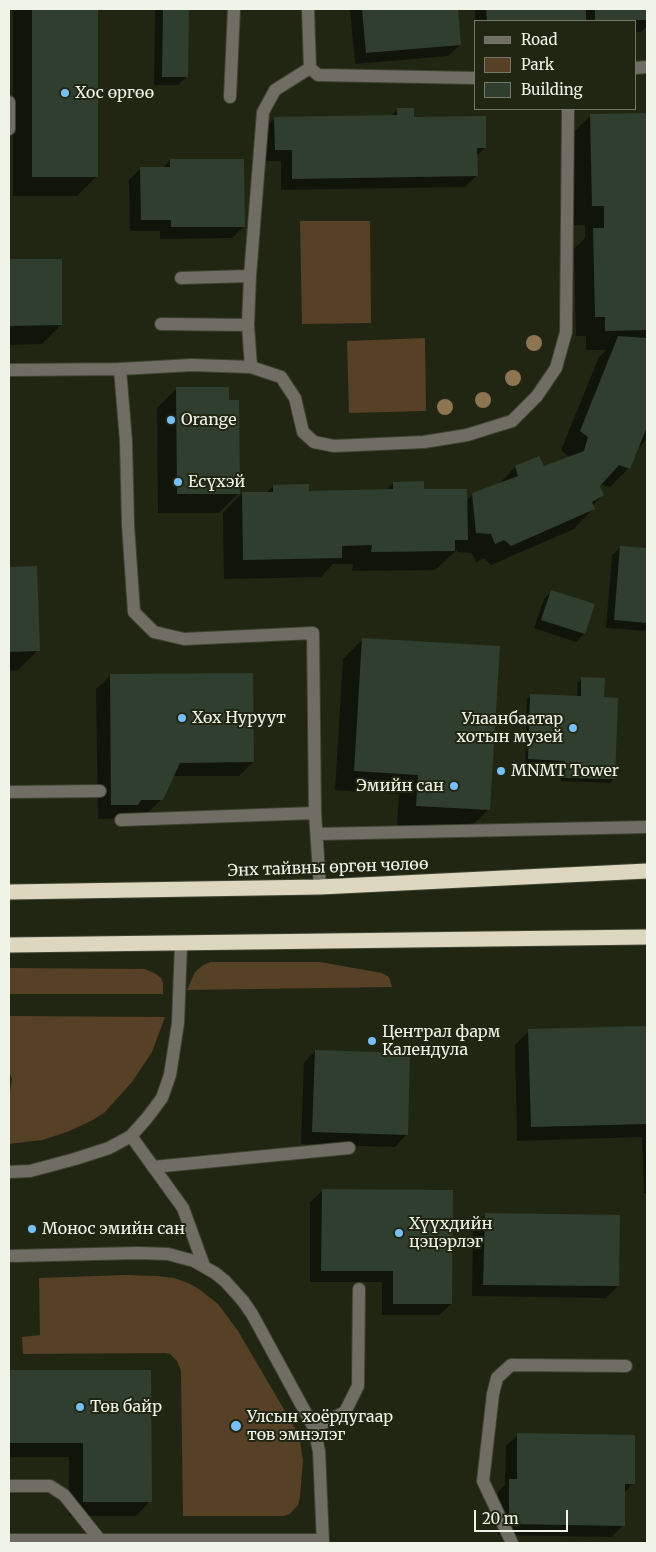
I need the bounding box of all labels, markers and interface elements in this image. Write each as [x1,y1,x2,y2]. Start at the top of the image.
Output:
legend [473,20,636,110]
text: Road [521,30,557,49]
text: Park [521,55,554,74]
text: Building [521,80,583,99]
place label: Хос өргөө [75,83,154,103]
marker: Хос өргөө [59,87,71,99]
place label: Orange [181,410,237,430]
marker: Orange [165,414,177,426]
place label: Есүхэй [188,472,245,492]
marker: Есүхэй [172,476,184,488]
place label: Хөх Нуруут [192,708,286,728]
place label: Улаанбаатар хотын музей [457,709,563,747]
marker: Хөх Нуруут [176,712,188,724]
marker: Улаанбаатар хотын музей [567,722,579,734]
place label: MNMT Tower [511,761,619,781]
marker: MNMT Tower [495,765,507,777]
place label: Эмийн сан [356,776,444,796]
marker: Эмийн сан [448,780,460,792]
street label: Энх тайвны өргөн чөлөө [227,855,429,881]
place label: Централ фарм Календула [382,1022,500,1060]
marker: Централ фарм Календула [366,1035,378,1047]
place label: Хүүхдийн цэцэрлэг [409,1214,493,1252]
place label: Монос эмийн сан [42,1219,185,1239]
marker: Монос эмийн сан [26,1223,38,1235]
marker: Хүүхдийн цэцэрлэг [393,1227,405,1239]
place label: Төв байр [90,1397,162,1417]
marker: Төв байр [74,1401,86,1413]
place label: Улсын хоёрдугаар төв эмнэлэг [247,1407,393,1445]
marker: Улсын хоёрдугаар төв эмнэлэг [229,1419,243,1433]
scale bar [476,1500,570,1532]
text: 20 m [482,1509,519,1528]

